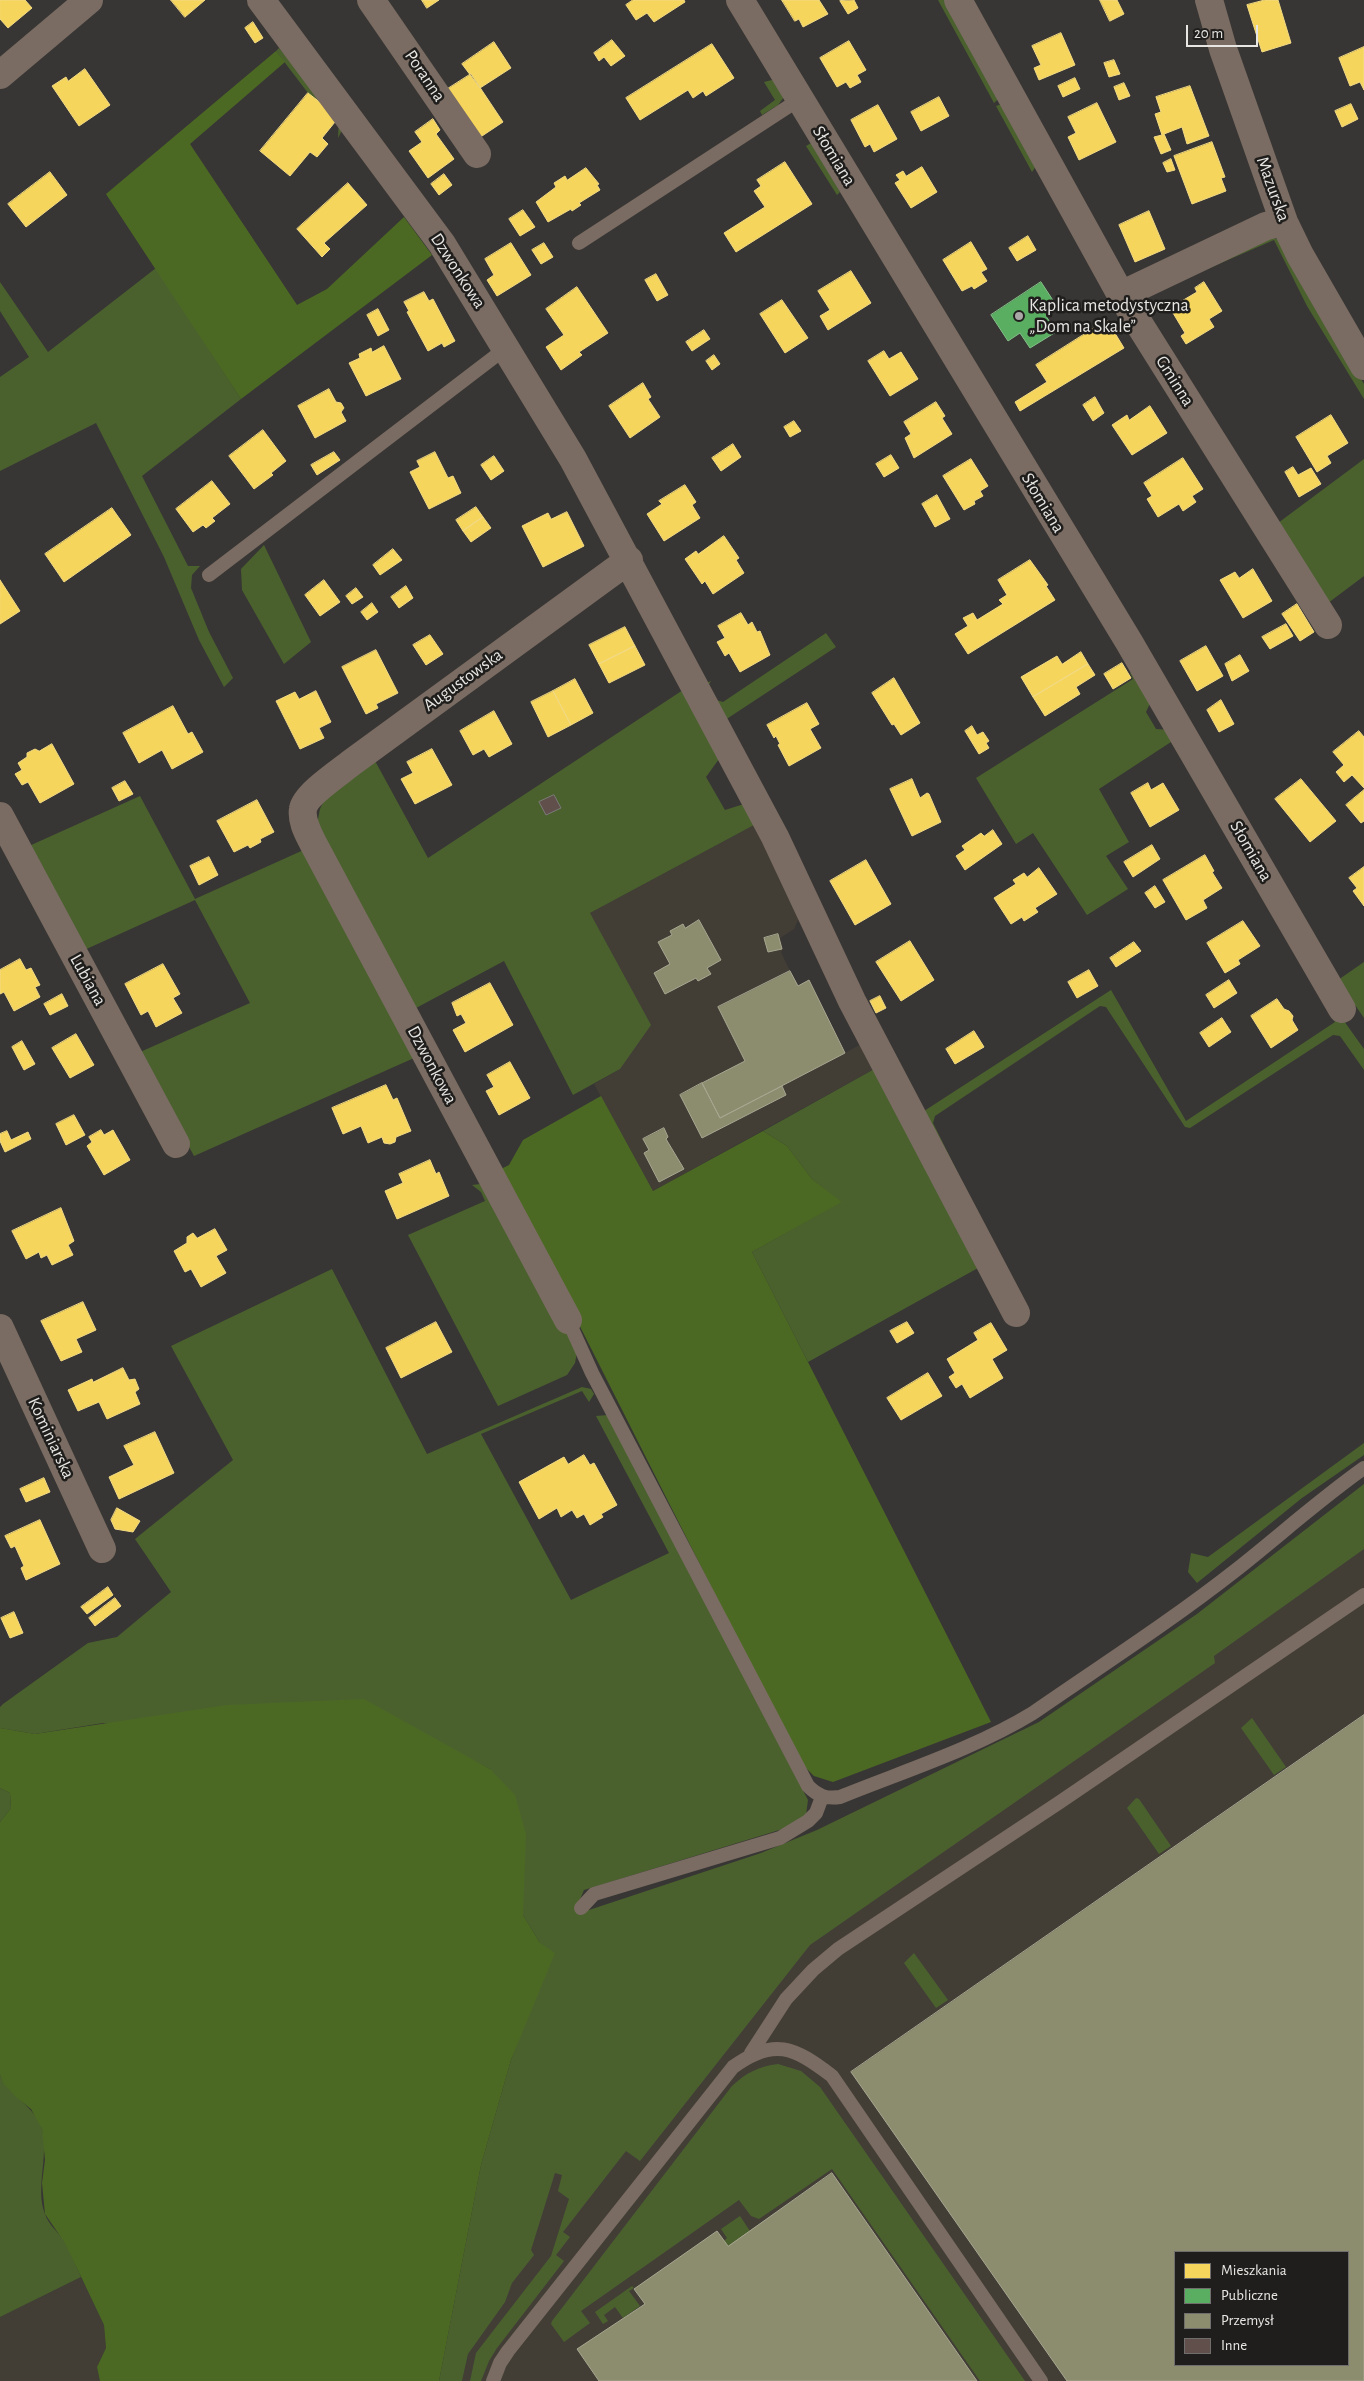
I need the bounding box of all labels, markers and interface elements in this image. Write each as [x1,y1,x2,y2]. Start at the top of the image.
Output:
scale bar [1189,15,1262,47]
text: 20 m [1194,26,1223,41]
street label: Poranna [400,46,450,106]
street label: Słomiana [808,122,860,190]
street label: Mazurska [1251,154,1295,224]
street label: Dzwonkowa [426,229,490,313]
place label: Kaplica metodystyczna „Dom na Skale” [1029,295,1189,338]
marker: Kaplica metodystyczna „Dom na Skale” [1013,310,1025,322]
street label: Gminna [1151,352,1199,410]
street label: Słomiana [1017,469,1069,537]
street label: Augustowska [419,644,507,716]
street label: Słomiana [1225,817,1277,885]
street label: Lubiana [65,950,111,1010]
street label: Dzwonkowa [402,1022,462,1108]
street label: Kominiarska [23,1394,79,1482]
legend [1174,2251,1349,2366]
text: Mieszkania [1221,2263,1287,2278]
text: Publiczne [1221,2288,1278,2303]
text: Przemysł [1221,2313,1274,2328]
text: Inne [1221,2338,1247,2353]

